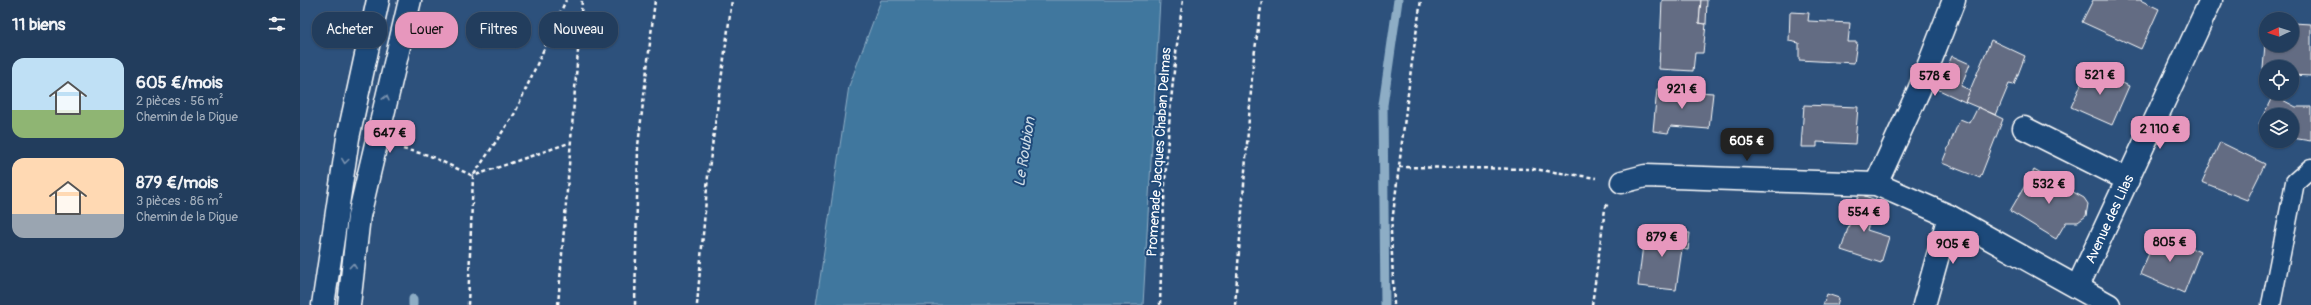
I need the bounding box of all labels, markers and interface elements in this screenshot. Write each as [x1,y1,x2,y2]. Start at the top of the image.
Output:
chip: Acheter [312,12,387,48]
chip: Louer [395,12,458,48]
chip: Filtres [466,12,531,48]
chip: Nouveau [539,12,618,48]
north arrow [2259,12,2299,52]
map controls [2259,12,2299,148]
icon: filters [266,13,288,35]
text: 11 biens [12,14,65,35]
street label: Promenade Jacques Chaban Delmas [1143,46,1175,257]
button: locate [2259,60,2299,100]
pin: 521 € [2072,62,2128,96]
pin: 578 € [1907,63,1963,97]
text: 521 € [2085,67,2115,83]
text: 578 € [1919,68,1951,84]
text: 605 €/mois [136,72,223,93]
icon: home [44,74,92,122]
pin: 921 € [1654,76,1710,110]
text: 921 € [1667,81,1697,97]
text: 2 pièces · 56 m² [136,93,224,109]
one-way arrow [382,94,390,101]
button: layers [2259,108,2299,148]
text: Chemin de la Digue [136,109,238,125]
water label: Le Roubion [1010,115,1040,188]
pin: 2 110 € [2123,116,2197,150]
pin: 647 € [362,120,418,154]
text: 2 110 € [2140,121,2180,137]
text: 647 € [373,125,407,141]
pin: 605 € [1719,128,1775,162]
text: 605 € [1730,133,1764,149]
one-way arrow [341,158,350,165]
pin: 532 € [2021,171,2077,205]
street label: Avenue des Lilas [2081,171,2137,266]
text: 879 €/mois [136,172,218,193]
icon: home [44,174,92,222]
text: 532 € [2033,176,2065,192]
text: 3 pièces · 86 m² [136,193,223,209]
pin: 554 € [1836,199,1892,233]
text: 554 € [1847,204,1881,220]
text: Chemin de la Digue [136,209,238,225]
pin: 879 € [1634,224,1690,258]
text: 879 € [1646,229,1678,245]
pin: 805 € [2142,229,2198,263]
pin: 905 € [1925,231,1981,265]
text: 805 € [2153,234,2187,250]
text: 905 € [1936,236,1970,252]
one-way arrow [349,263,358,269]

